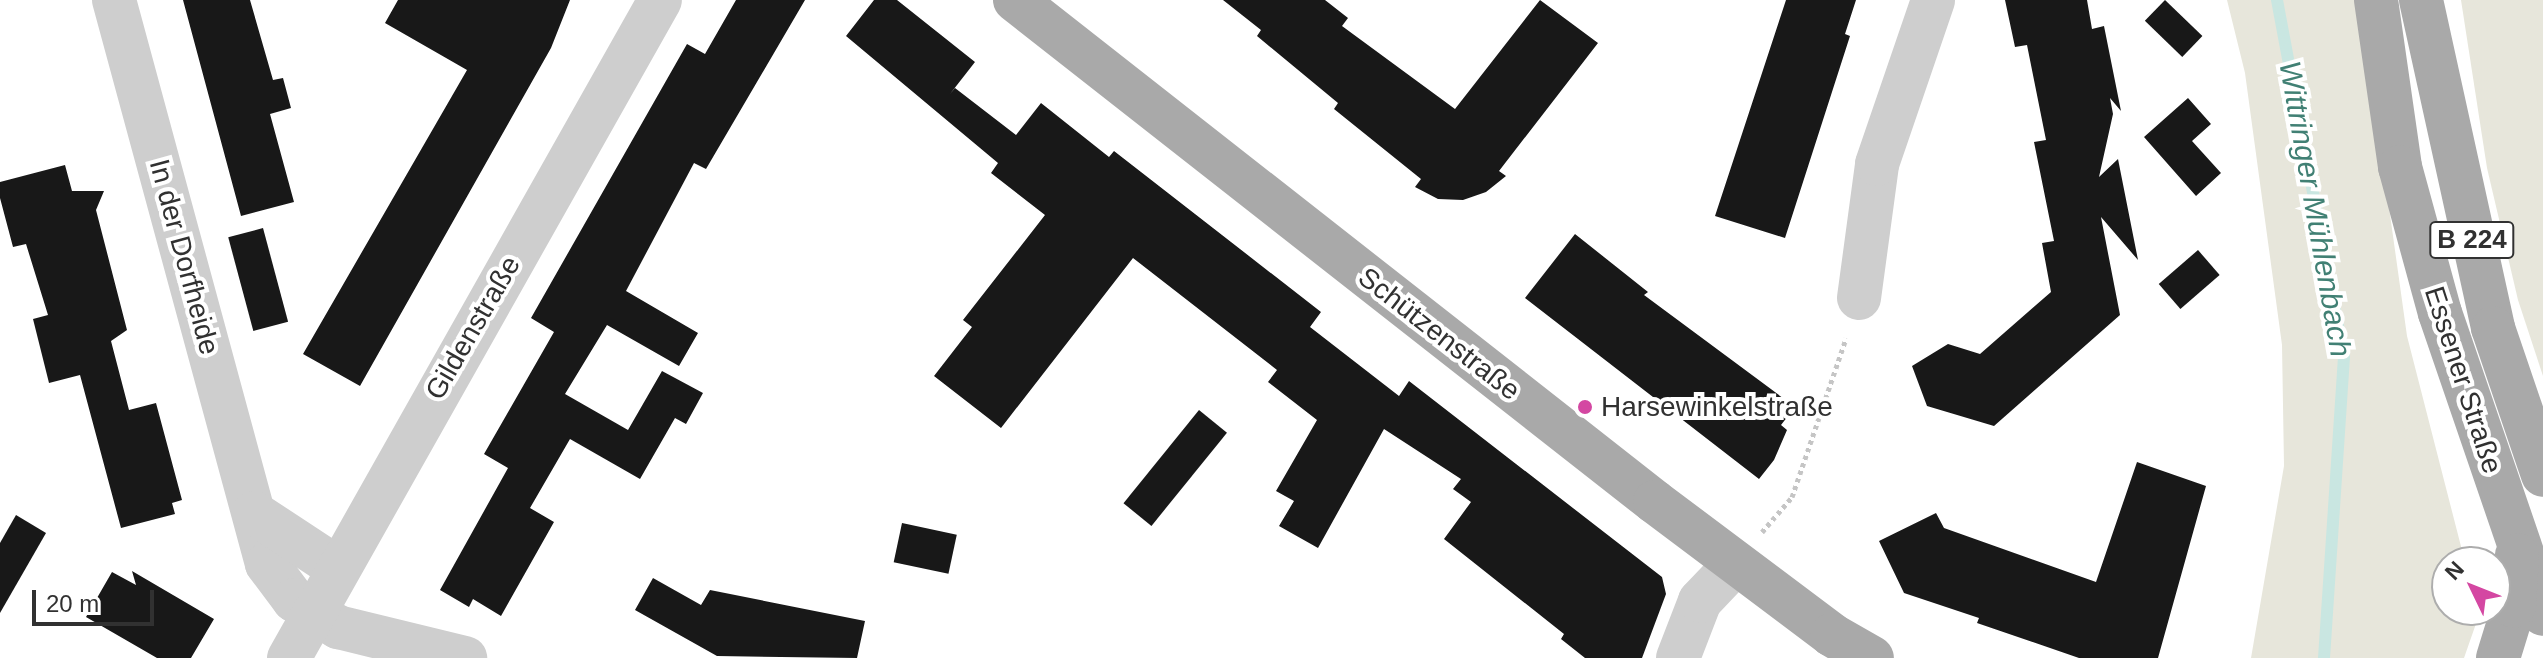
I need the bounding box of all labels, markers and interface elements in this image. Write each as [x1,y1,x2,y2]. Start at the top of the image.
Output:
water label: Wittringer Mühlenbach [2271,58,2359,360]
street label: In der Dorfheide [142,156,226,358]
road number: B 224 [2428,218,2516,262]
street label: Gildenstraße [418,250,528,406]
street label: Schützenstraße [1351,260,1527,408]
street label: Essener Straße [2417,282,2509,478]
place label: Harsewinkelstraße [1601,390,1833,424]
marker: Harsewinkelstraße [1576,398,1594,416]
north arrow [2431,546,2511,626]
text: N [2440,556,2469,585]
scale bar [36,574,158,624]
text: 20 m [46,590,99,617]

